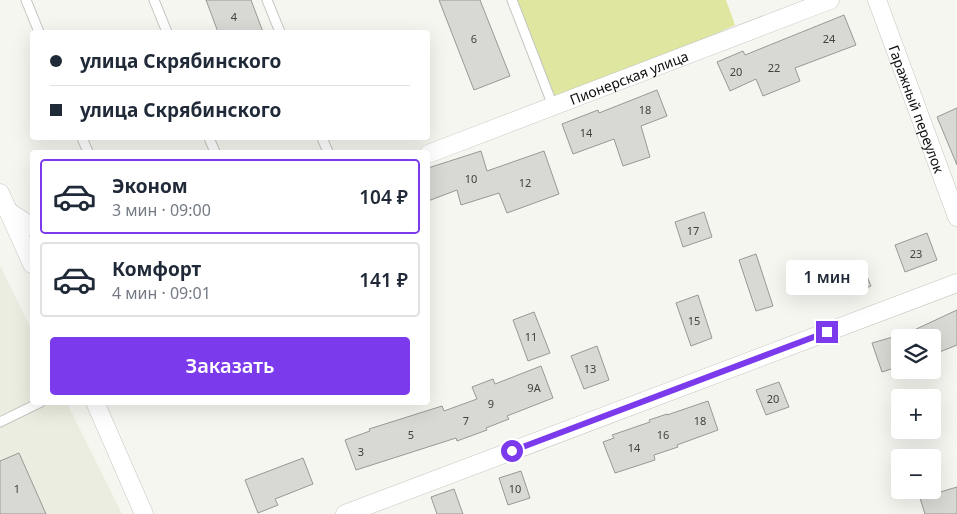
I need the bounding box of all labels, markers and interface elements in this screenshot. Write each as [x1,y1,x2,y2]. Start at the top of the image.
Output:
house number: 4 [231,9,238,24]
house number: 6 [471,31,477,46]
house number: 24 [823,31,836,46]
street label: Гаражный переулок [885,42,950,176]
street label: Пионерская улица [567,46,691,108]
text: улица Скрябинского [80,48,281,74]
house number: 22 [768,60,780,75]
house number: 20 [730,64,742,79]
text: улица Скрябинского [80,97,281,123]
house number: 18 [639,102,651,117]
house number: 14 [580,125,593,140]
house number: 10 [465,171,477,186]
text: Эконом [112,173,188,199]
icon: car [52,174,97,219]
house number: 12 [519,175,531,190]
text: 104 ₽ [359,184,408,210]
text: 3 мин · 09:00 [112,199,211,221]
house number: 17 [687,223,699,238]
house number: 23 [910,246,922,261]
text: Комфорт [112,256,201,282]
icon: car [52,257,97,302]
callout: 1 мин [786,260,868,294]
text: 1 мин [804,266,851,288]
text: 141 ₽ [359,267,408,293]
text: 4 мин · 09:01 [112,282,211,304]
house number: 15 [688,313,700,328]
route end [816,321,838,343]
house number: 11 [525,329,537,344]
map controls [891,329,941,499]
button: layers [891,329,941,379]
button: Заказать [50,337,410,395]
house number: 13 [584,361,596,376]
house number: 9А [527,380,542,395]
button: + [891,389,941,439]
house number: 20 [767,391,779,406]
house number: 9 [488,396,494,411]
house number: 7 [463,413,469,428]
house number: 18 [694,413,706,428]
house number: 5 [408,427,414,442]
house number: 16 [657,427,669,442]
route start [501,440,523,462]
house number: 14 [628,440,641,455]
house number: 3 [358,444,364,459]
button: − [891,449,941,499]
house number: 1 [14,481,20,496]
house number: 10 [509,481,521,496]

